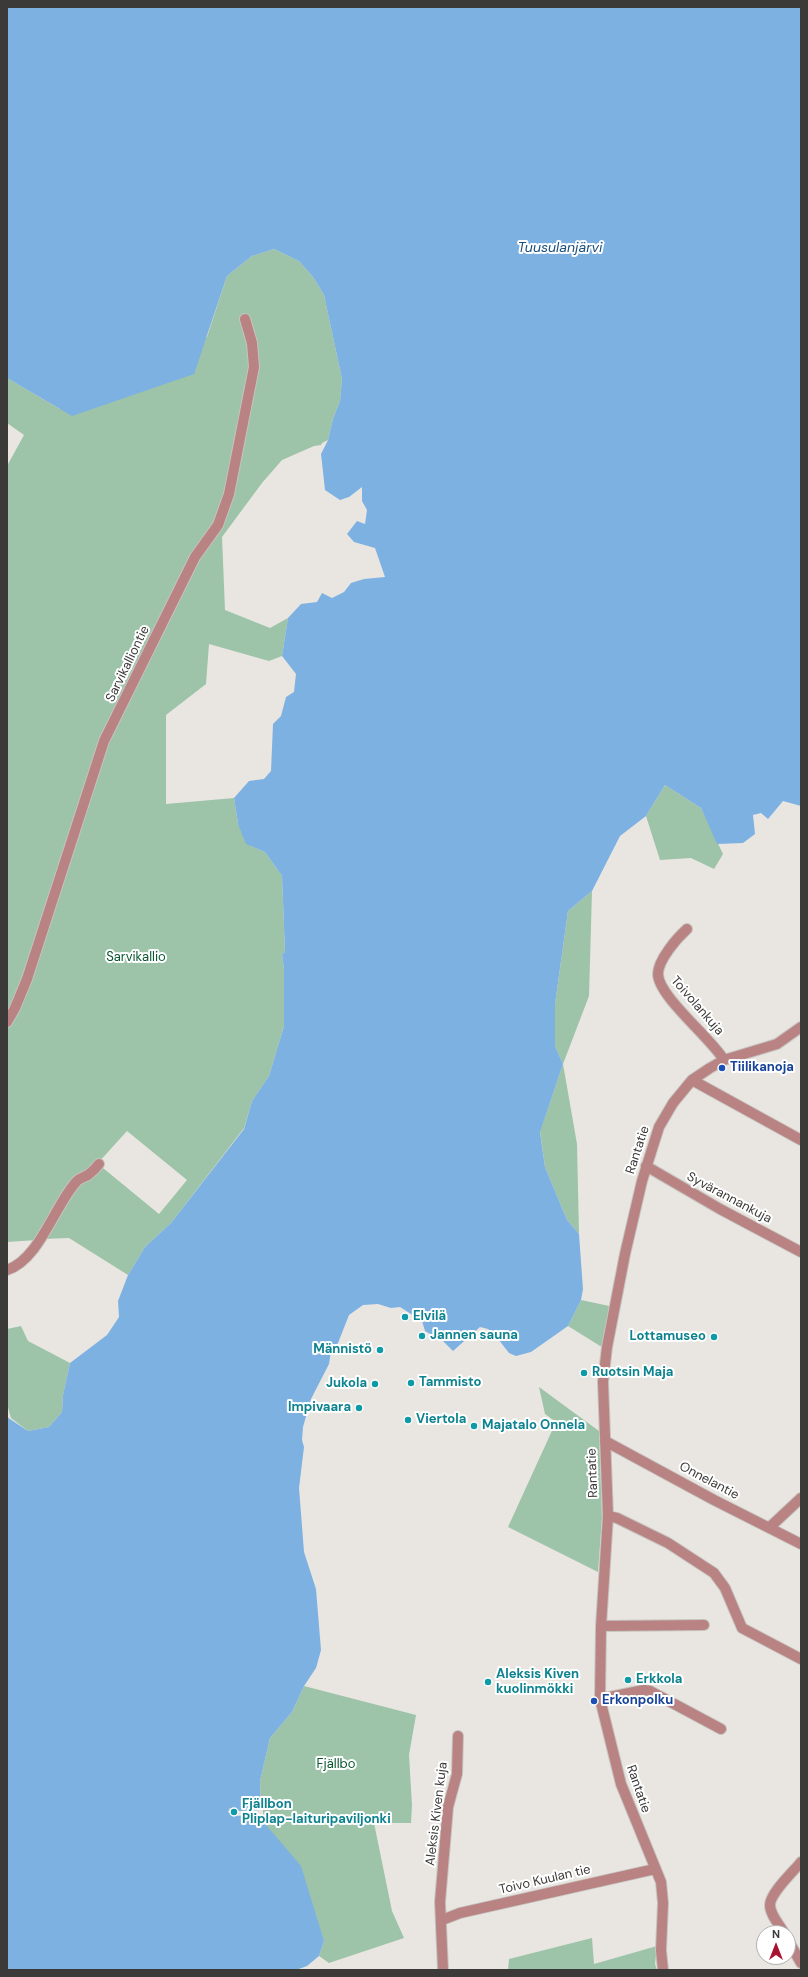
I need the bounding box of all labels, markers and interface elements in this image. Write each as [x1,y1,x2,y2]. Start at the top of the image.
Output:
water label: Tuusulanjärvi [518,240,602,256]
street label: Sarvikalliontie [103,623,153,705]
park label: Sarvikallio [106,950,166,966]
street label: Toivolankuja [667,973,727,1039]
place label: Tiilikanoja [730,1060,794,1076]
marker: Tiilikanoja [717,1063,727,1073]
street label: Rantatie [623,1124,653,1176]
street label: Syvärannankuja [684,1169,774,1227]
place label: Elvilä [413,1309,446,1325]
marker: Elvilä [400,1312,410,1322]
place label: Jannen sauna [430,1328,518,1344]
place label: Lottamuseo [630,1329,706,1345]
marker: Jannen sauna [417,1331,427,1341]
marker: Lottamuseo [709,1332,719,1342]
place label: Männistö [313,1342,372,1358]
marker: Männistö [375,1345,385,1355]
place label: Ruotsin Maja [592,1365,673,1381]
marker: Ruotsin Maja [579,1368,589,1378]
place label: Tammisto [419,1375,481,1391]
place label: Jukola [326,1376,367,1392]
marker: Tammisto [406,1378,416,1388]
marker: Jukola [370,1379,380,1389]
place label: Impivaara [288,1400,351,1416]
marker: Impivaara [354,1403,364,1413]
place label: Viertola [416,1412,466,1428]
marker: Viertola [403,1415,413,1425]
place label: Majatalo Onnela [482,1418,585,1434]
marker: Majatalo Onnela [469,1421,479,1431]
street label: Rantatie [584,1448,602,1498]
street label: Onnelantie [676,1459,742,1503]
place label: Aleksis Kiven kuolinmökki [496,1667,579,1698]
place label: Erkkola [636,1672,682,1688]
marker: Erkkola [623,1675,633,1685]
marker: Aleksis Kiven kuolinmökki [483,1677,493,1687]
place label: Erkonpolku [602,1693,673,1709]
marker: Erkonpolku [589,1696,599,1706]
park label: Fjällbo [317,1757,355,1773]
street label: Aleksis Kiven kuja [423,1761,451,1867]
street label: Rantatie [623,1763,653,1815]
place label: Fjällbon Pliplap-laituripaviljonki [242,1797,391,1828]
marker: Fjällbon Pliplap-laituripaviljonki [229,1807,239,1817]
street label: Toivo Kuulan tie [498,1862,592,1898]
north arrow [756,1925,796,1965]
text: N [772,1927,780,1941]

